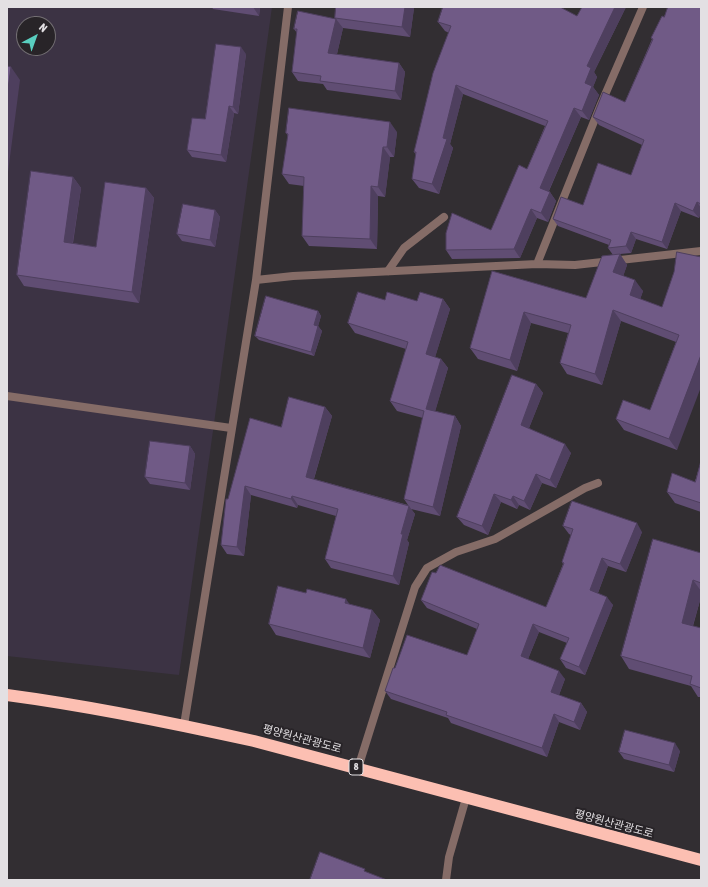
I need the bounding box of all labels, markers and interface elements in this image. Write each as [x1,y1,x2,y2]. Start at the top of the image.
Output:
north arrow [16,16,56,56]
text: N [37,21,50,34]
street label: 평양원산관광도로 [261,722,343,756]
road number: 8 [349,759,363,775]
street label: 평양원산관광도로 [573,807,655,841]

